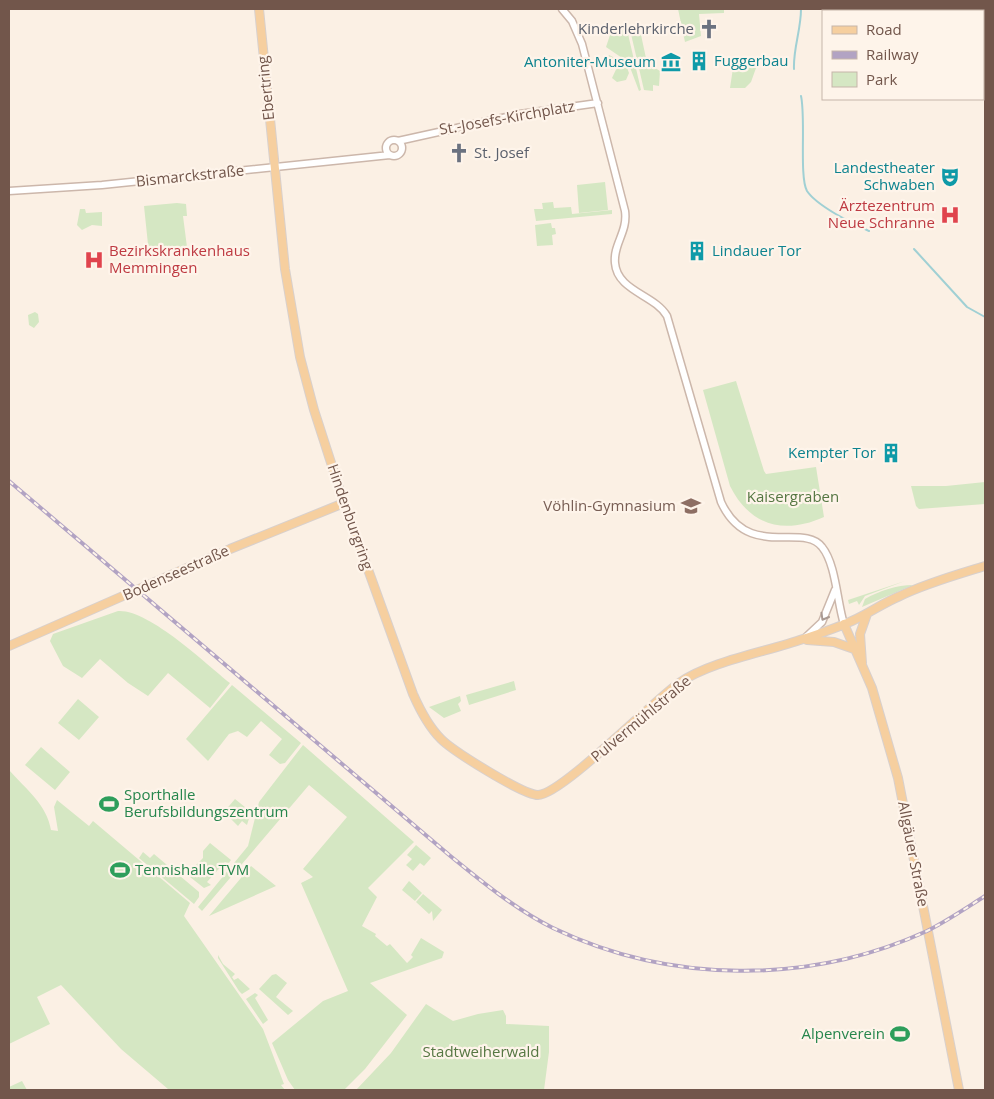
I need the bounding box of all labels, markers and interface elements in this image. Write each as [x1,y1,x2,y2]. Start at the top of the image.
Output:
legend [822,10,984,100]
place label: Kinderlehrkirche [578,18,694,38]
church icon: Kinderlehrkirche [698,18,720,40]
text: Road [866,19,902,39]
text: Railway [866,44,919,64]
building icon: Fuggerbau [688,50,710,72]
place label: Fuggerbau [714,50,789,70]
place label: Antoniter-Museum [524,51,656,71]
museum icon: Antoniter-Museum [660,51,682,73]
street label: Ebertring [252,55,278,121]
text: Park [866,69,897,89]
street label: St.-Josefs-Kirchplatz [438,95,576,139]
church icon: St. Josef [448,142,470,164]
place label: St. Josef [474,142,530,162]
place label: Landestheater Schwaben [834,157,935,194]
street label: Bismarckstraße [135,159,245,191]
theatre icon: Landestheater Schwaben [939,166,961,188]
place label: Ärztezentrum Neue Schranne [828,195,935,232]
hospital icon: Ärztezentrum Neue Schranne [939,204,961,226]
place label: Bezirkskrankenhaus Memmingen [109,240,250,277]
building icon: Lindauer Tor [686,240,708,262]
place label: Lindauer Tor [712,240,801,260]
hospital icon: Bezirkskrankenhaus Memmingen [83,249,105,271]
place label: Kempter Tor [788,442,876,462]
building icon: Kempter Tor [880,442,902,464]
street label: Hindenburgring [323,461,378,572]
park label: Kaisergraben [747,486,839,506]
place label: Vöhlin-Gymnasium [543,495,676,515]
school or university icon: Vöhlin-Gymnasium [680,495,702,517]
street label: Bodenseestraße [119,540,232,604]
one-way arrow [820,612,830,621]
street label: Pulvermühlstraße [586,670,695,766]
place label: Sporthalle Berufsbildungszentrum [124,784,288,821]
sports icon: Sporthalle Berufsbildungszentrum [98,793,120,815]
street label: Allgäuer Straße [894,799,934,908]
sports icon: Tennishalle TVM [109,859,131,881]
place label: Tennishalle TVM [135,859,249,879]
place label: Alpenverein [801,1023,885,1043]
sports icon: Alpenverein [889,1023,911,1045]
park label: Stadtweiherwald [423,1041,539,1061]

